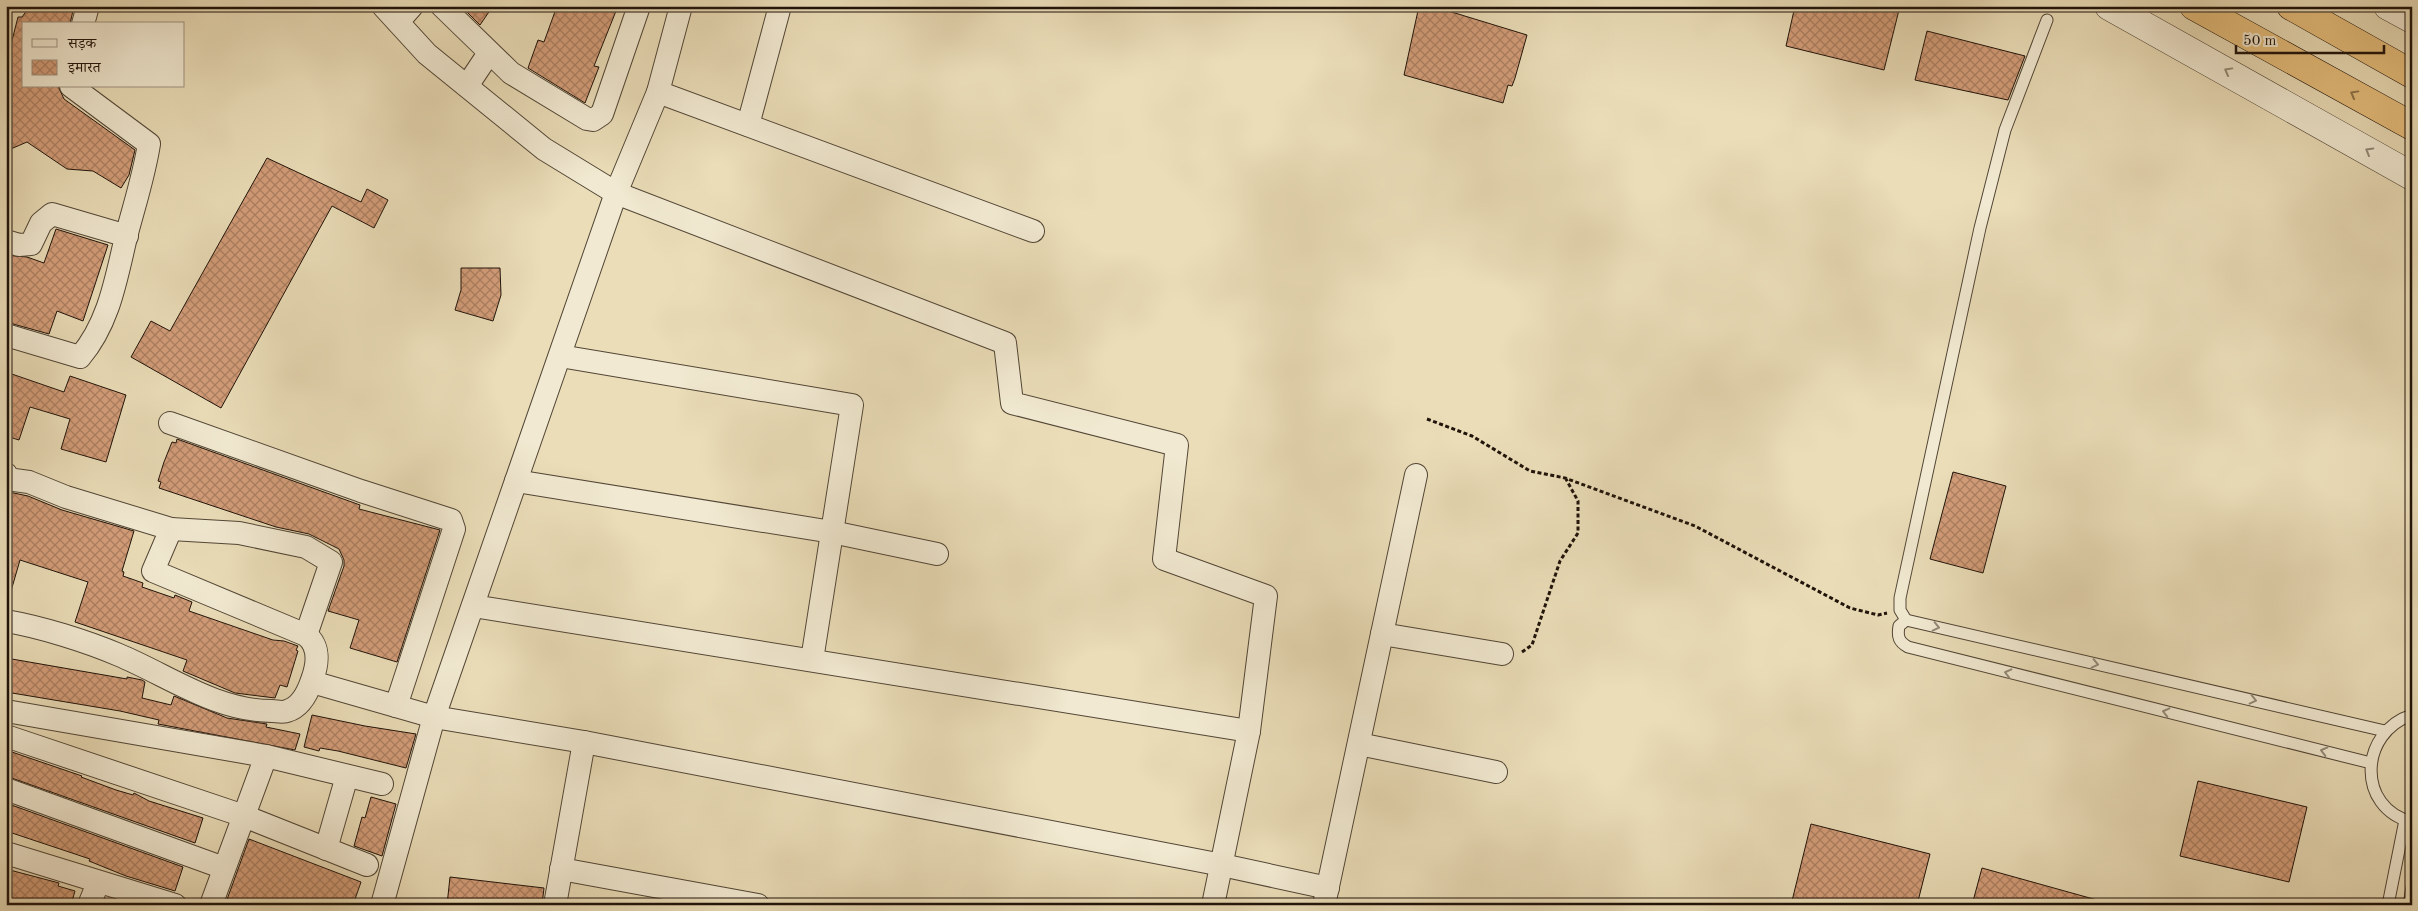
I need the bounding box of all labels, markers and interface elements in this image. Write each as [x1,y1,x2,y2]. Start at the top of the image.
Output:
legend [22,22,185,88]
scale bar [2236,22,2383,54]
text: 50 m [2243,34,2277,49]
text: सड़क [67,37,97,52]
text: इमारत [67,61,102,76]
one-way arrow [2224,68,2233,78]
one-way arrow [2350,90,2359,100]
one-way arrow [2366,148,2375,158]
one-way arrow [1932,621,1941,632]
one-way arrow [2090,658,2099,669]
one-way arrow [2005,668,2013,678]
one-way arrow [2249,694,2257,705]
one-way arrow [2162,707,2170,718]
one-way arrow [2319,746,2328,757]

